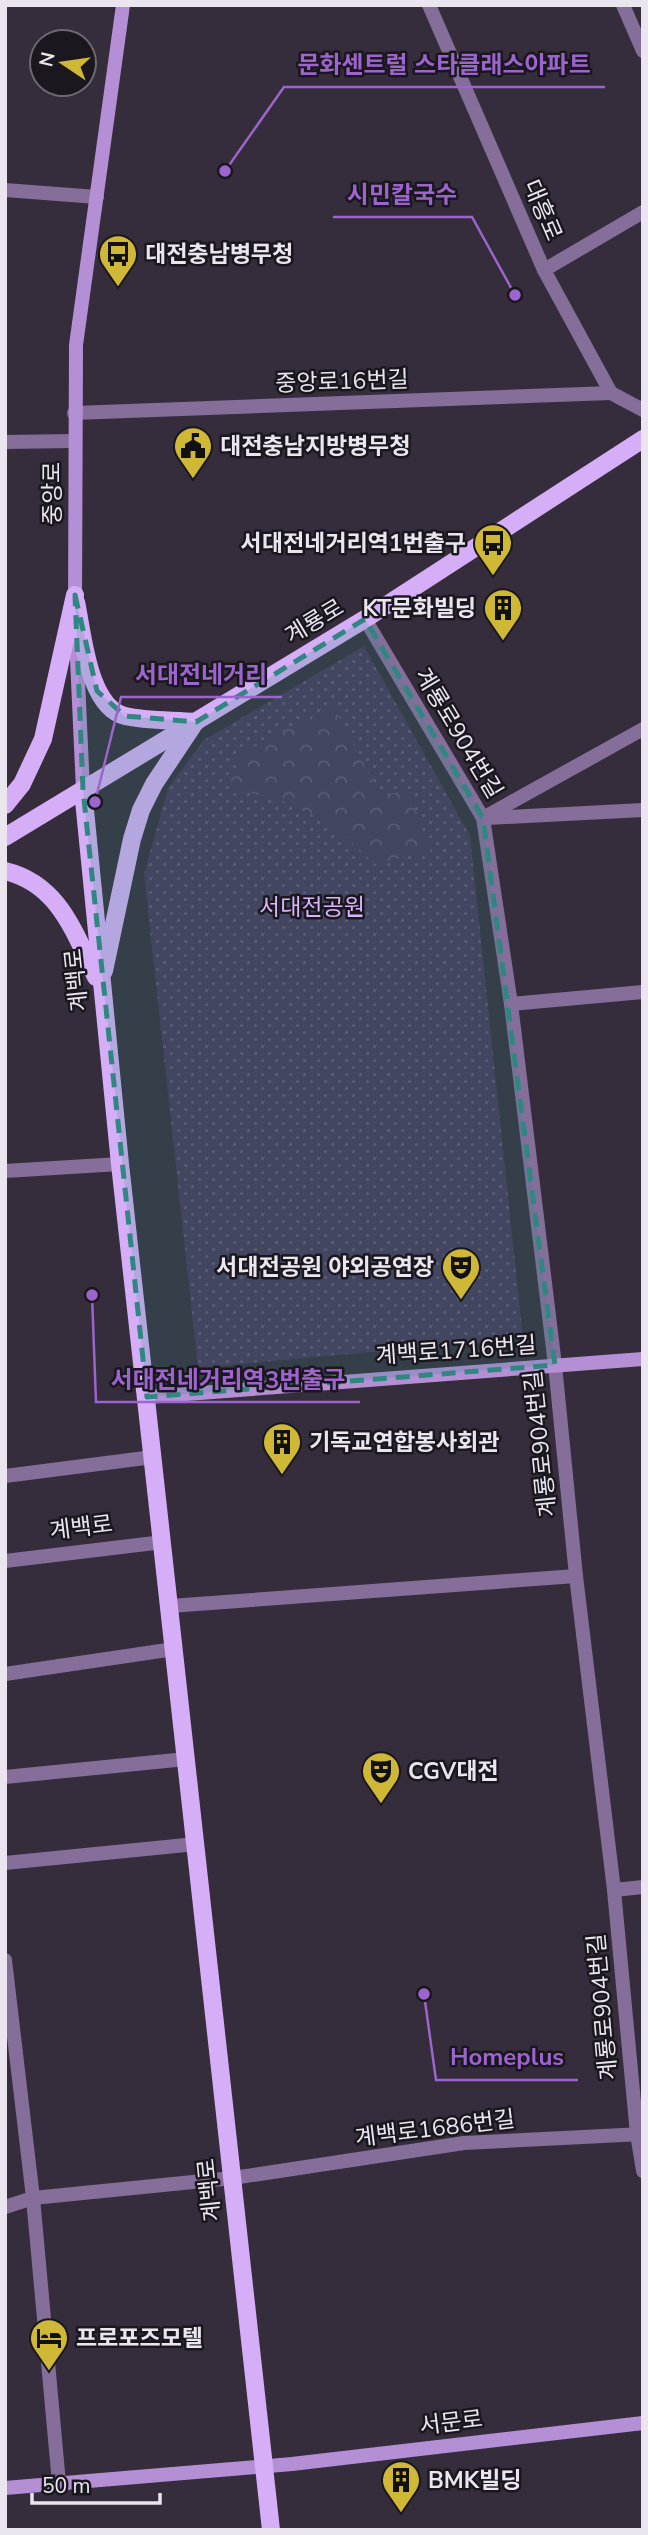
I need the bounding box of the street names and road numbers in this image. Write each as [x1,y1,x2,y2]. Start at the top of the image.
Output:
street label: 대흥로 [516,175,569,245]
street label: 중앙로16번길 [275,364,409,399]
street label: 중앙로 [37,461,68,525]
street label: 계룡로 [279,592,349,651]
street label: 계룡로904번길 [407,662,510,804]
street label: 계백로 [58,947,95,1013]
street label: 계백로1716번길 [375,1329,537,1372]
street label: 계룡로904번길 [517,1369,564,1519]
street label: 계백로 [48,1508,114,1547]
street label: 계룡로904번길 [581,1932,624,2082]
street label: 계백로1686번길 [353,2103,517,2154]
street label: 계백로 [191,2157,228,2223]
street label: 서문로 [418,2403,484,2442]

